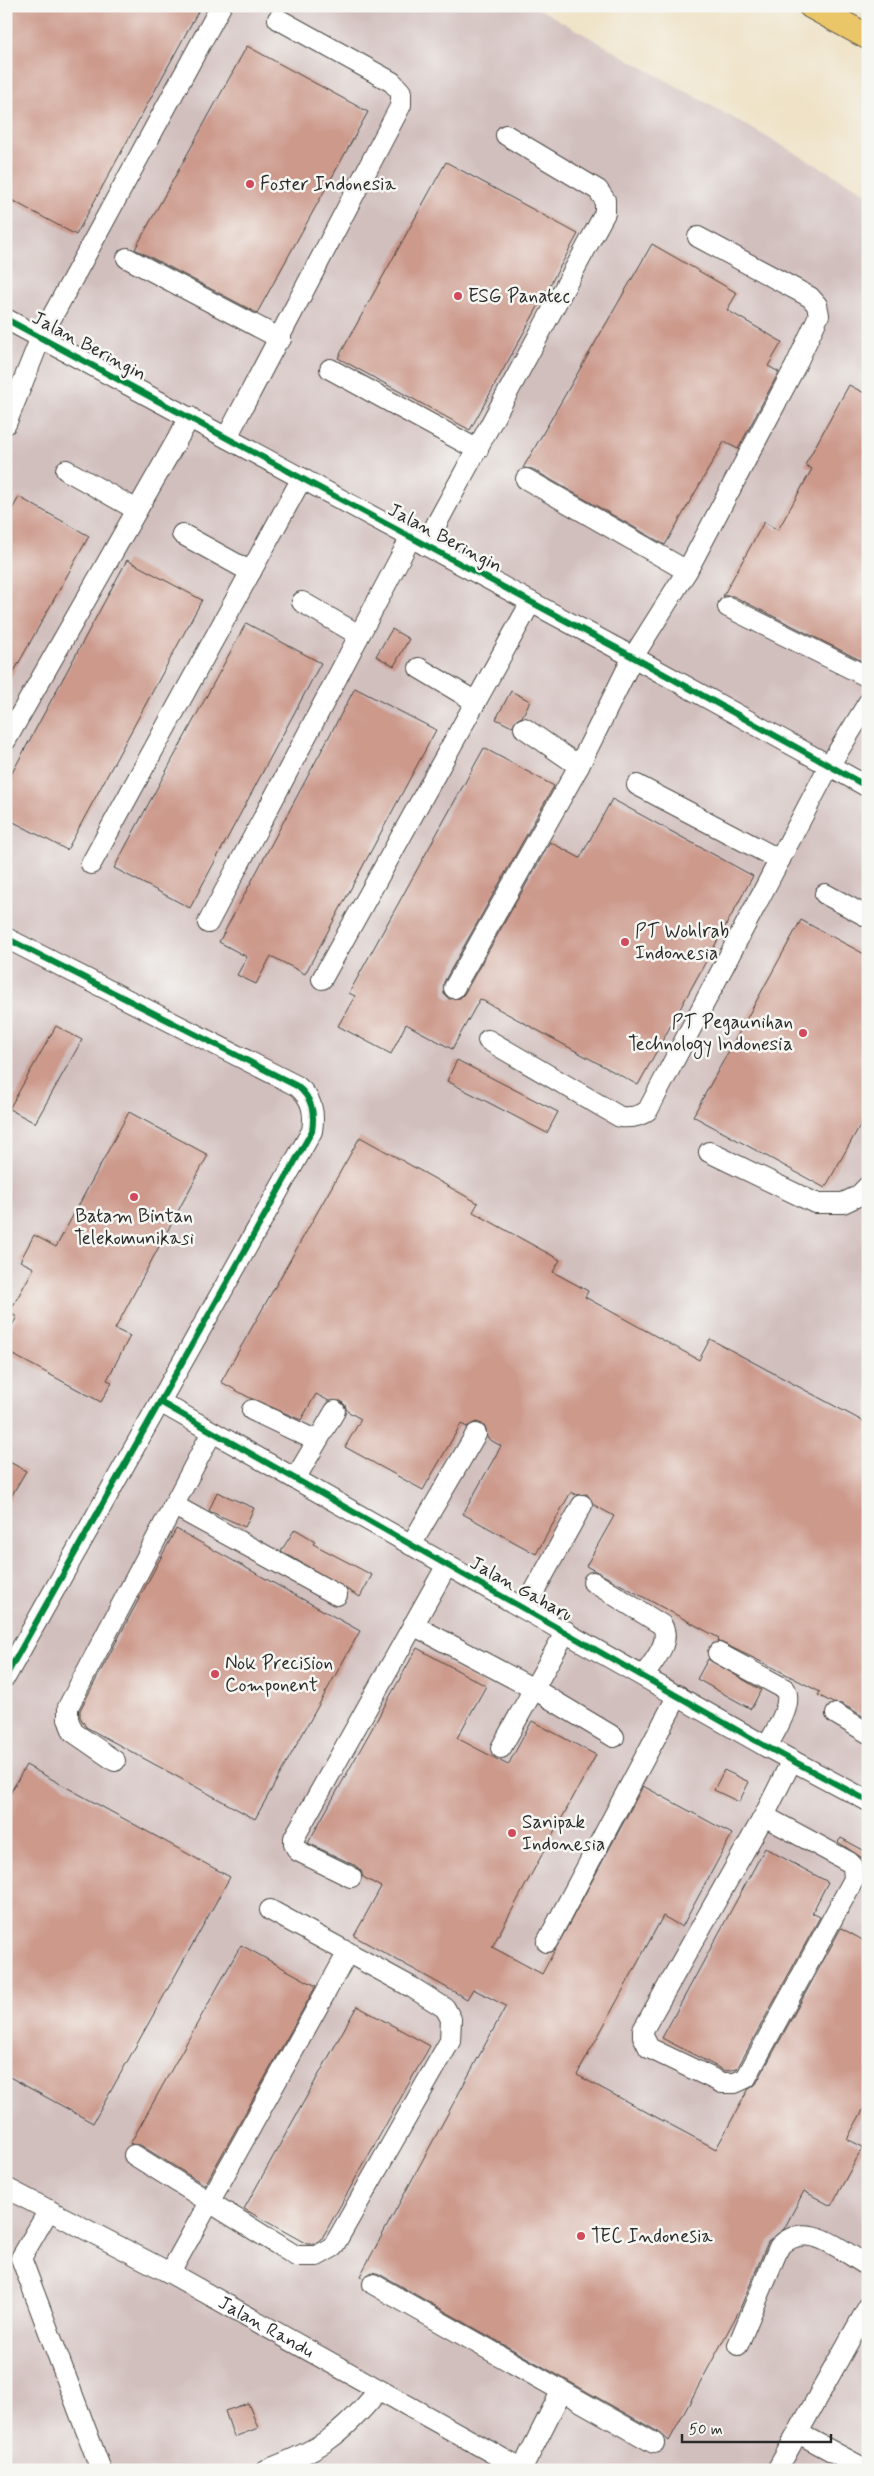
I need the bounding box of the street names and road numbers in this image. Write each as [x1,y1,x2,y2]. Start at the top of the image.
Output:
street label: Jalan Beringin [27,305,151,388]
street label: Jalan Beringin [383,497,507,580]
street label: Jalan Gaharu [465,1551,577,1627]
street label: Jalan Randu [214,2290,319,2364]

